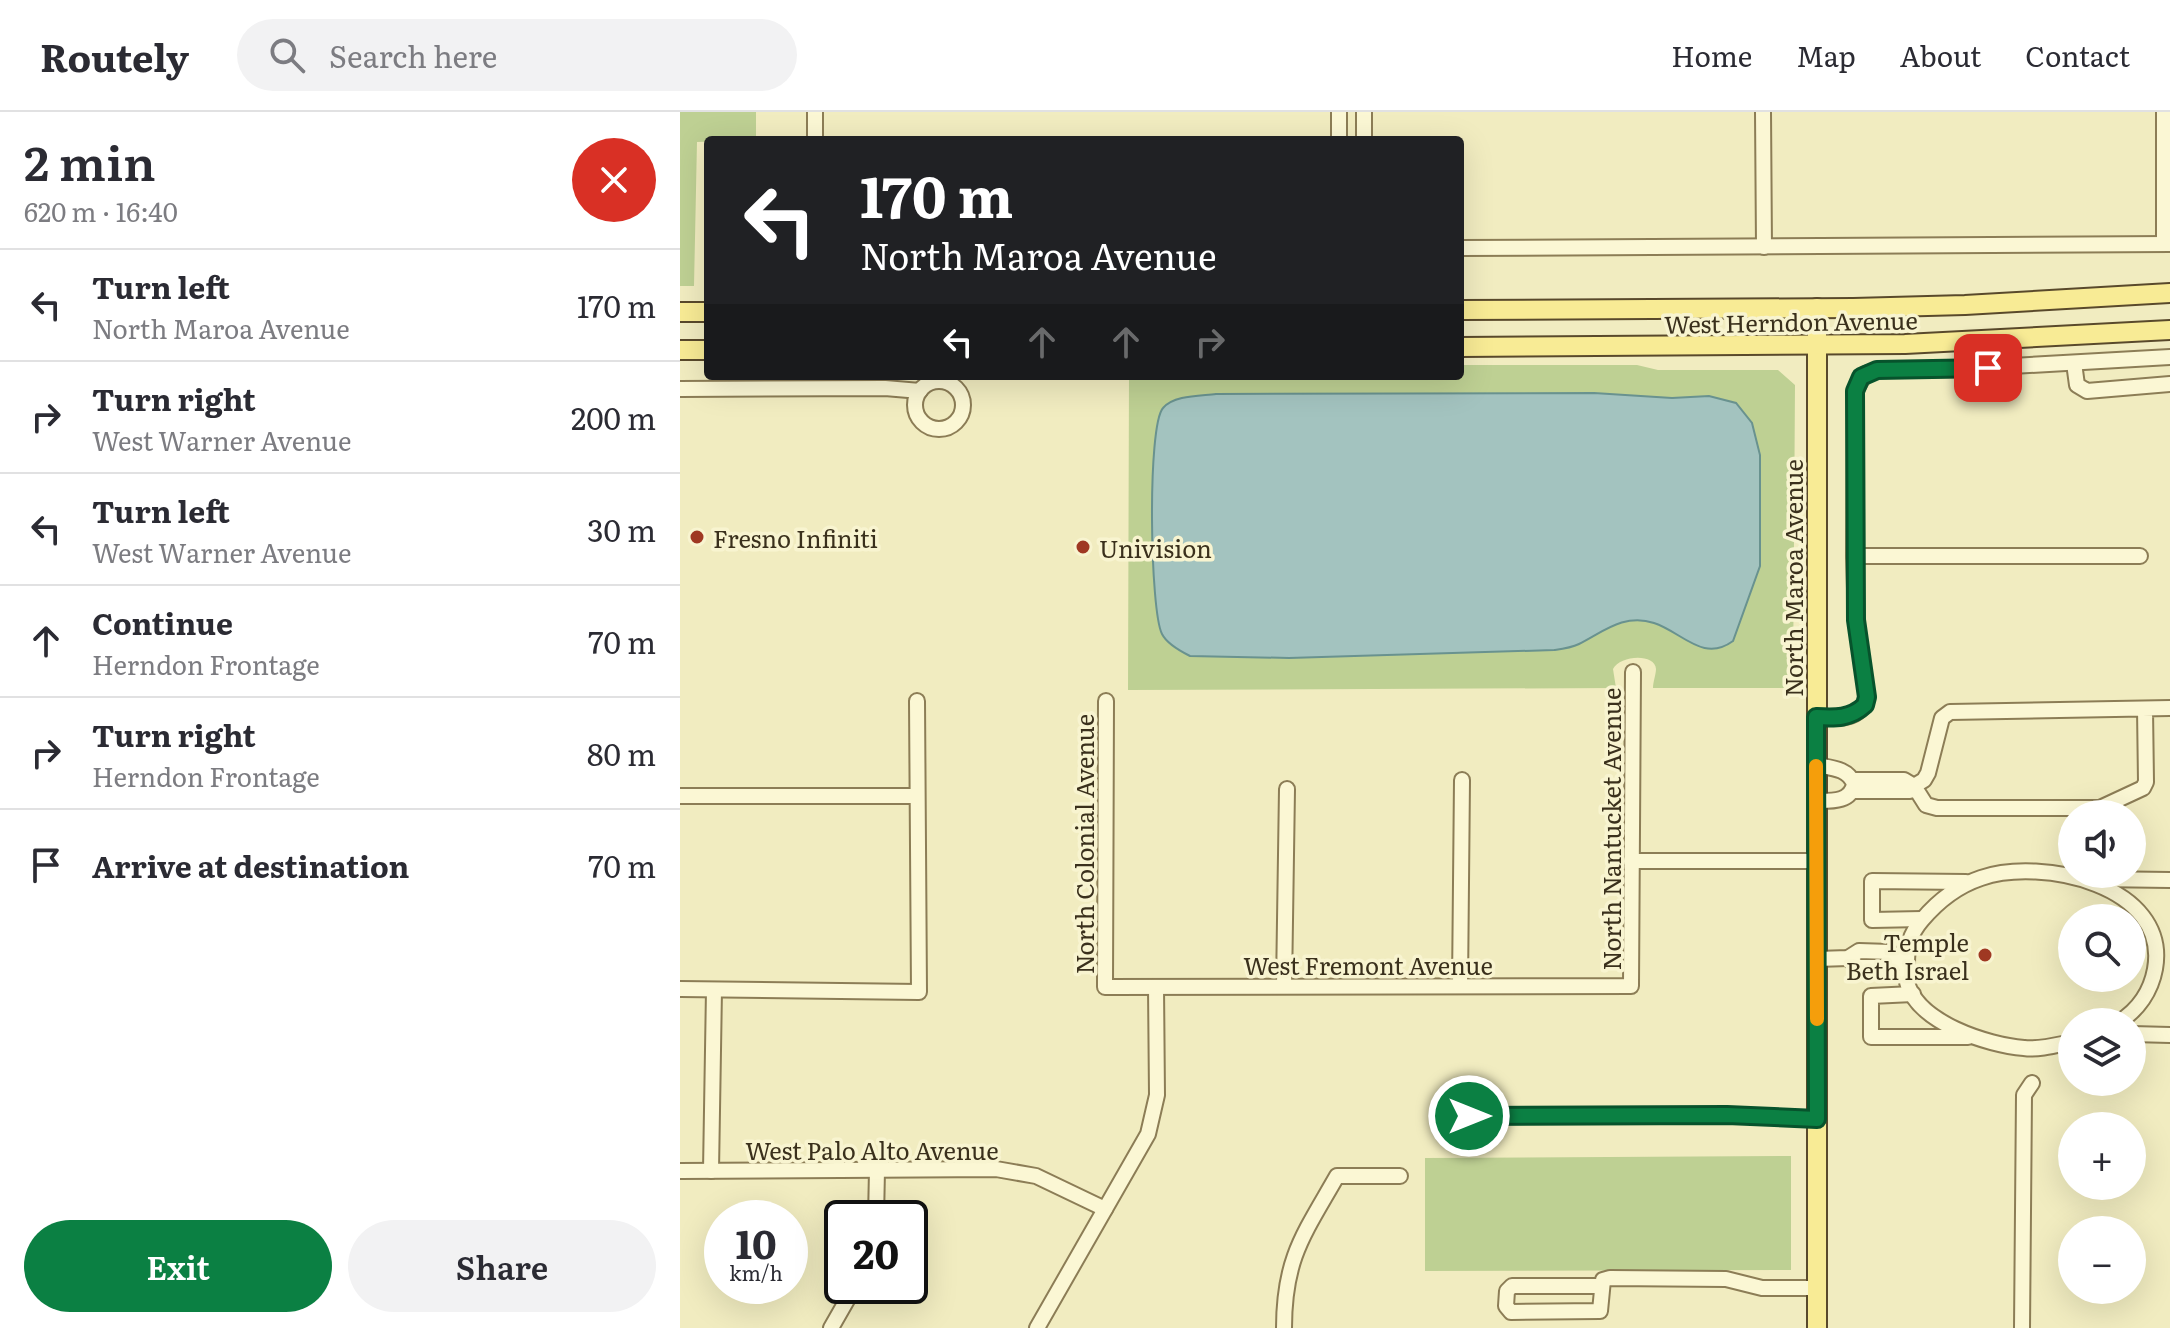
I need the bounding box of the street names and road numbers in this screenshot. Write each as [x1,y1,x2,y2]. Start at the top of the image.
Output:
street label: West Herndon Avenue [1664,301,1918,341]
street label: North Maroa Avenue [1775,459,1810,697]
street label: North Nantucket Avenue [1593,688,1628,970]
street label: North Colonial Avenue [1066,714,1101,974]
street label: West Fremont Avenue [1243,947,1493,982]
street label: West Palo Alto Avenue [745,1132,999,1167]

